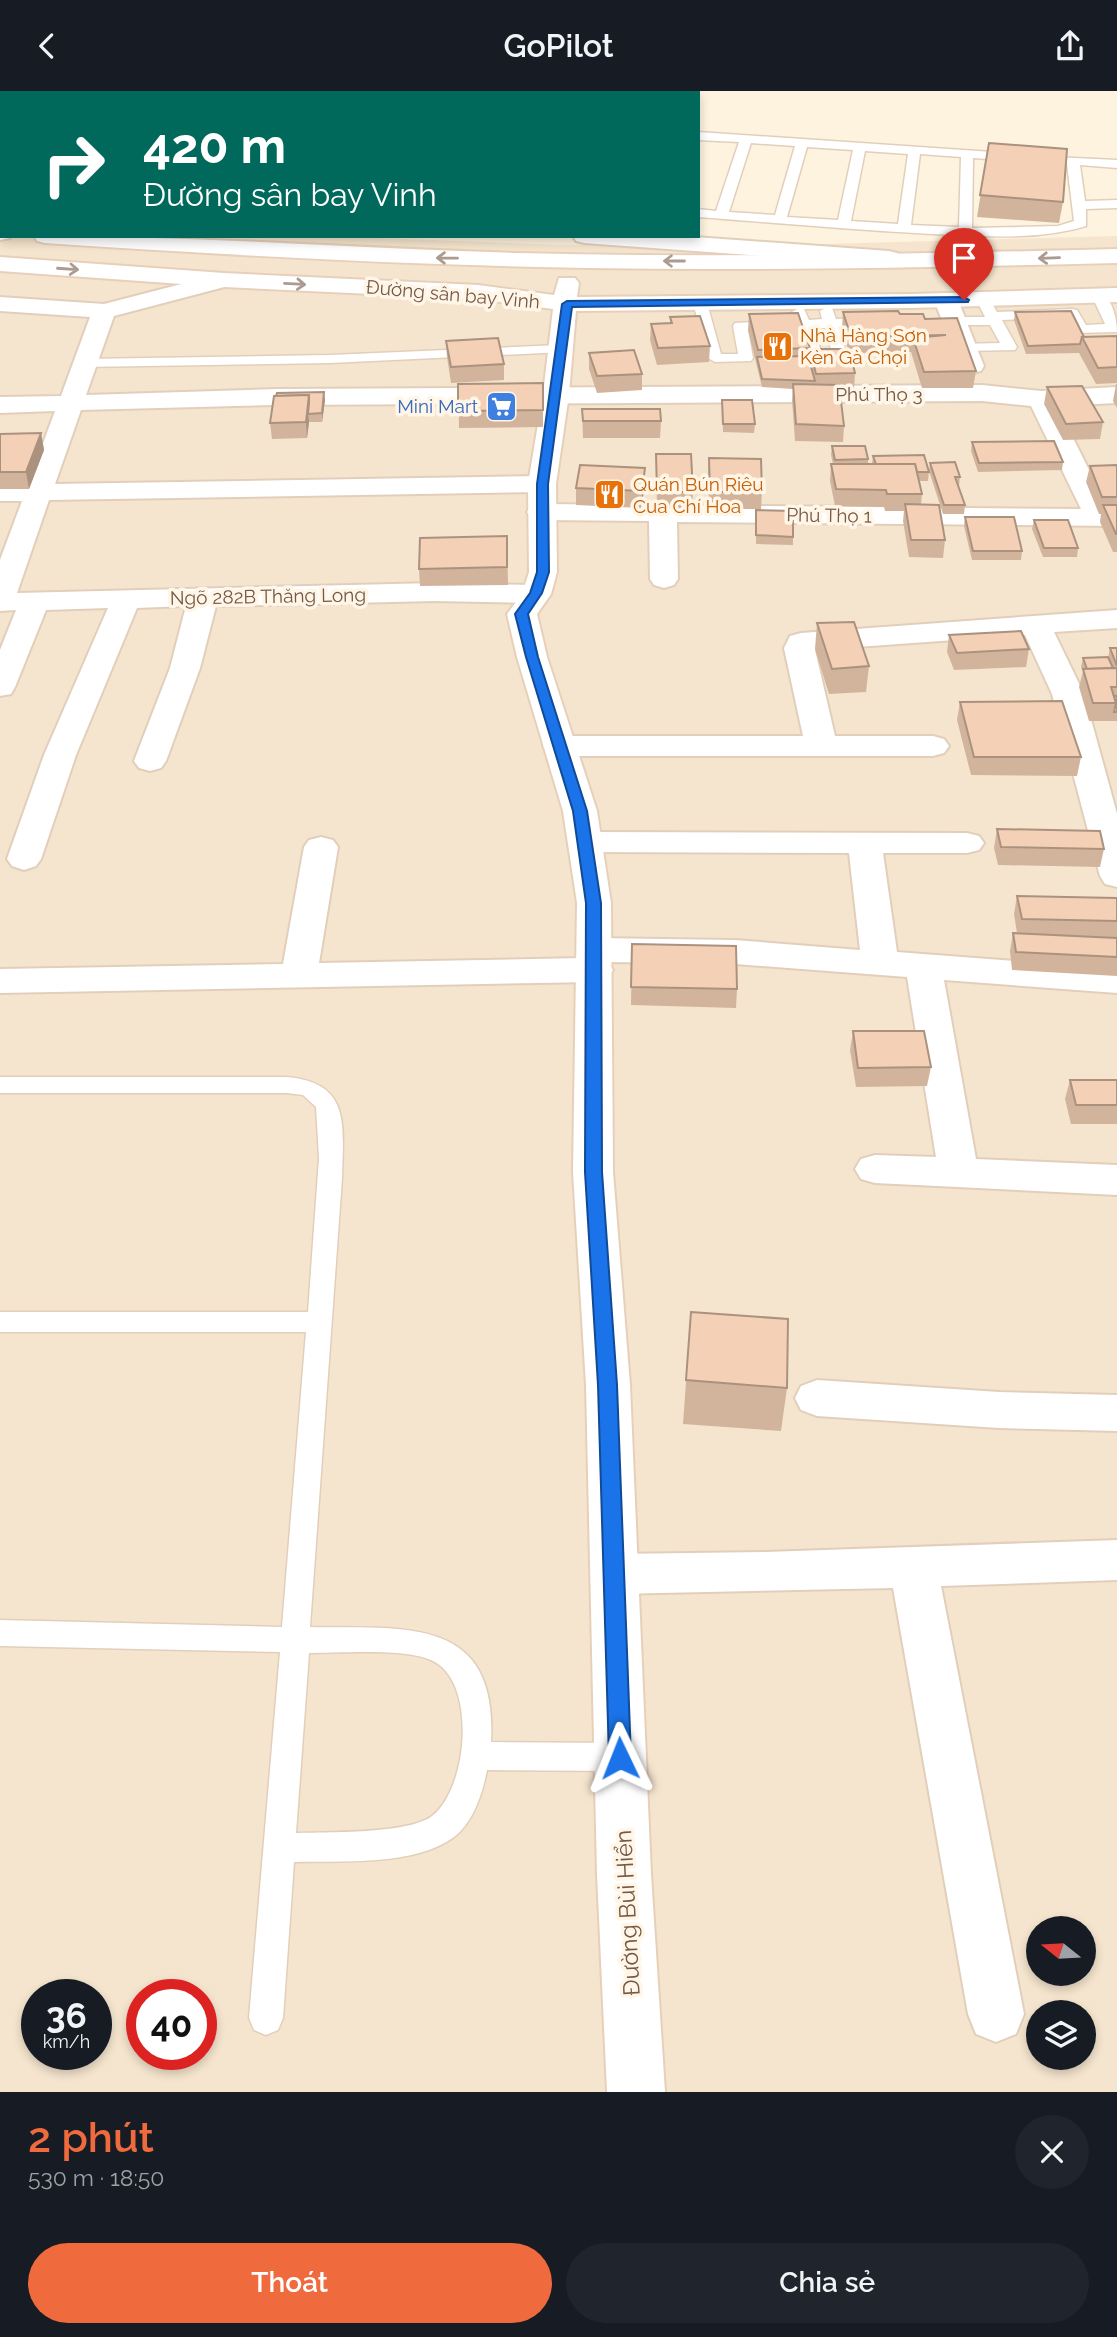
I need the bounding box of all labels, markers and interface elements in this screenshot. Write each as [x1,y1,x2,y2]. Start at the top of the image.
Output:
icon: back [28,27,66,65]
text: GoPilot [503,27,614,64]
icon: share [1051,27,1089,65]
text: 420 m [143,117,286,174]
icon: right [28,119,119,210]
text: Đường sân bay Vinh [143,176,437,213]
pin [934,228,994,300]
icon: arrive [945,239,983,277]
one-way arrow [436,251,459,265]
one-way arrow [1038,251,1061,264]
one-way arrow [663,254,686,268]
one-way arrow [56,263,79,276]
street label: Đường sân bay Vinh [365,275,541,313]
one-way arrow [283,277,306,290]
place label: Nhà Hàng Sơn Kèn Gà Chọi [800,324,927,368]
restaurant icon: Nhà Hàng Sơn Kèn Gà Chọi [760,329,794,363]
street label: Phú Thọ 3 [835,383,923,405]
supermarket icon: Mini Mart [484,389,518,423]
place label: Mini Mart [397,395,479,417]
place label: Quán Bún Riêu Cua Chí Hoa [633,473,764,517]
restaurant icon: Quán Bún Riêu Cua Chí Hoa [593,478,627,512]
street label: Phú Thọ 1 [786,503,872,527]
street label: Ngõ 282B Thăng Long [170,583,366,609]
position arrow [583,1721,657,1795]
street label: Đường Bùi Hiển [609,1829,645,1997]
north arrow [1026,1916,1096,1986]
map controls [1026,1916,1096,2070]
speed limit sign: 40 [126,1979,217,2070]
text: 36 [46,1995,87,2036]
button: layers [1026,2000,1096,2070]
text: km/h [43,2031,90,2052]
text: 2 phút [28,2113,154,2162]
button: close [1015,2115,1089,2189]
text: 530 m · 18:50 [28,2164,164,2191]
button: Thoát [28,2243,552,2323]
button: Chia sẻ [566,2243,1089,2323]

